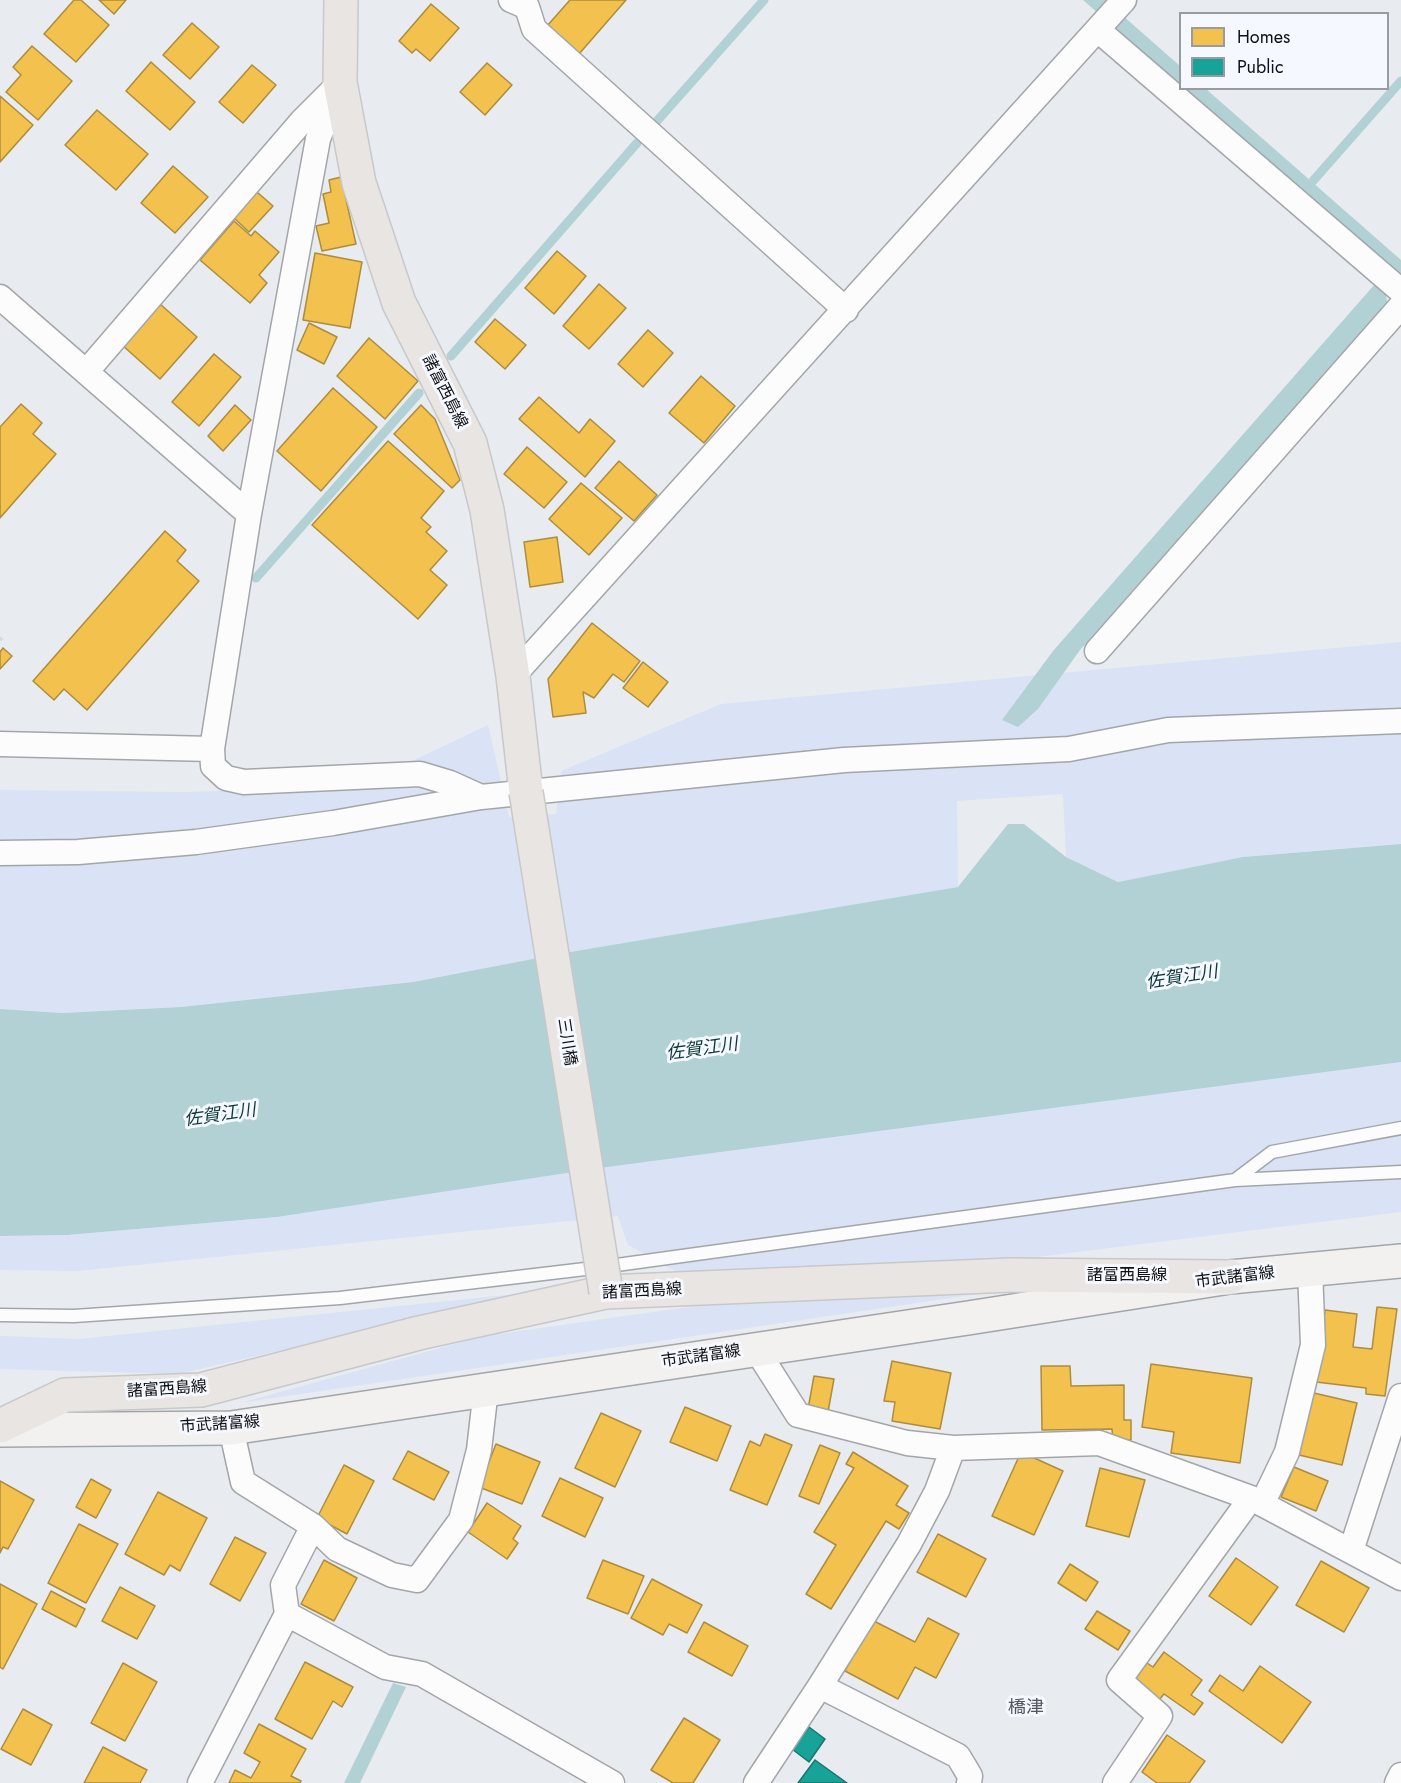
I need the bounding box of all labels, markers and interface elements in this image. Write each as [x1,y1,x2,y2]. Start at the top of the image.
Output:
legend [1179,12,1389,90]
text: Homes [1237,24,1290,50]
text: Public [1237,54,1284,80]
street label: 諸富西島線 [417,352,471,432]
water label: 佐賀江川 [1145,962,1219,994]
street label: 三川橋 [553,1017,579,1067]
water label: 佐賀江川 [665,1034,739,1066]
water label: 佐賀江川 [183,1100,257,1132]
street label: 市武諸富線 [1194,1264,1276,1292]
street label: 諸富西島線 [1087,1266,1167,1286]
street label: 諸富西島線 [602,1280,682,1304]
street label: 市武諸富線 [660,1342,742,1372]
street label: 諸富西島線 [126,1378,208,1402]
street label: 市武諸富線 [179,1413,261,1437]
district label: 橋津 [1008,1698,1044,1720]

